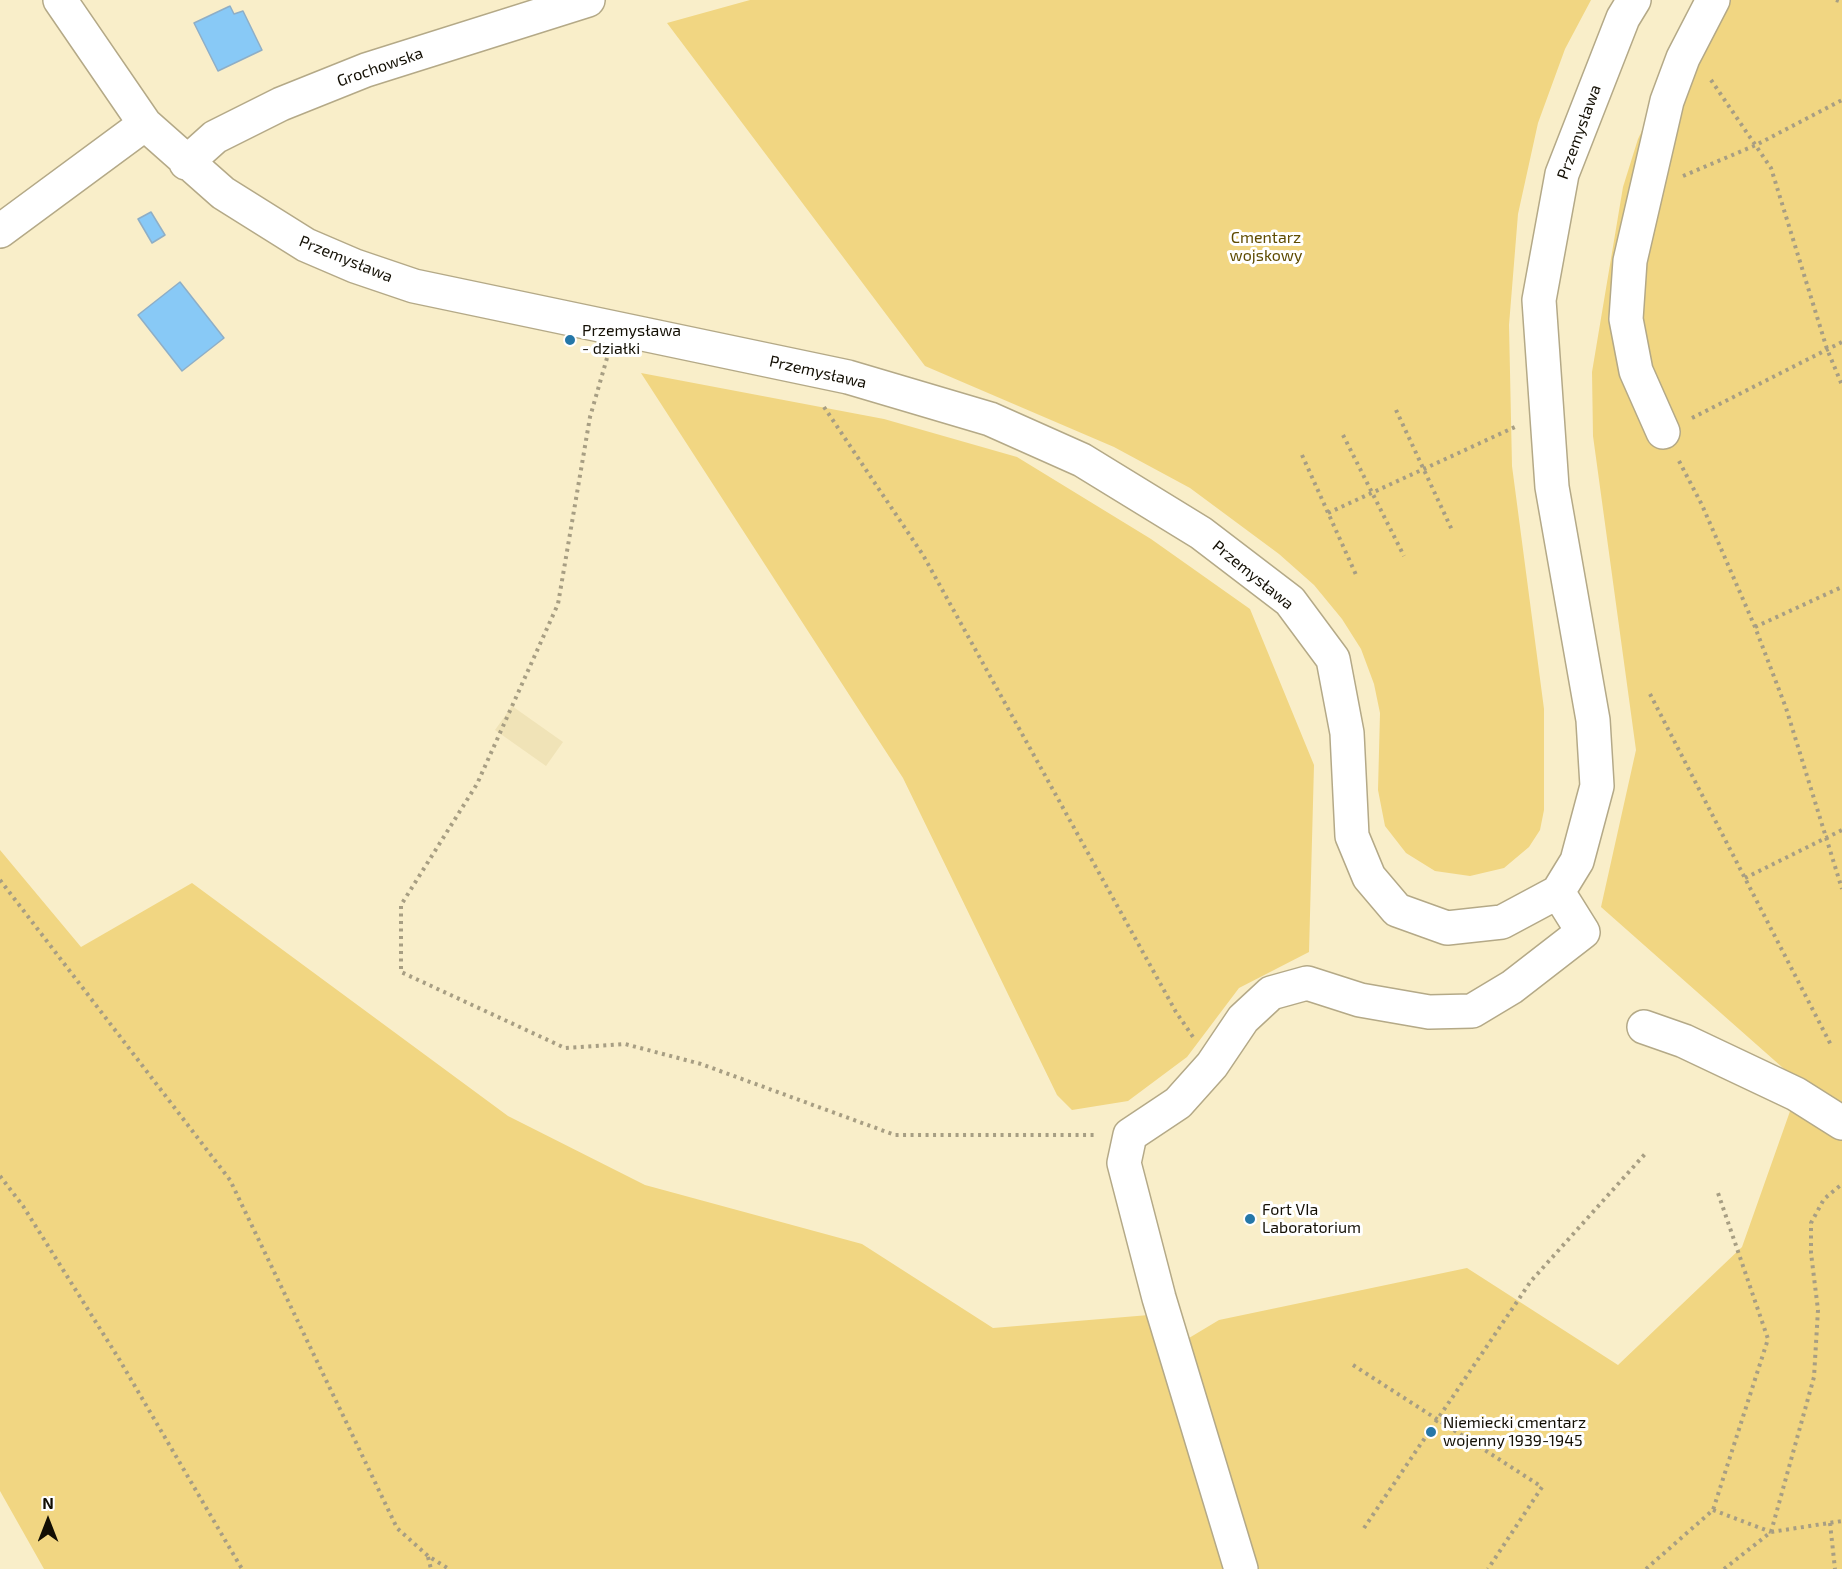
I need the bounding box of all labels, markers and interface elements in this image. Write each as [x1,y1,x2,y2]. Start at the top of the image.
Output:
street label: Grochowska [334,43,426,91]
street label: Przemysława [1553,82,1605,182]
park label: Cmentarz wojskowy [1230,228,1302,266]
street label: Przemysława [296,232,396,286]
place label: Przemysława - działki [582,321,681,359]
marker: Przemysława - działki [563,333,577,347]
street label: Przemysława [768,351,868,393]
street label: Przemysława [1208,536,1298,614]
place label: Fort VIa Laboratorium [1262,1200,1361,1238]
marker: Fort VIa Laboratorium [1243,1212,1257,1226]
place label: Niemiecki cmentarz wojenny 1939-1945 [1443,1413,1586,1451]
marker: Niemiecki cmentarz wojenny 1939-1945 [1424,1425,1438,1439]
north arrow [18,1491,78,1551]
text: N [42,1493,54,1512]

